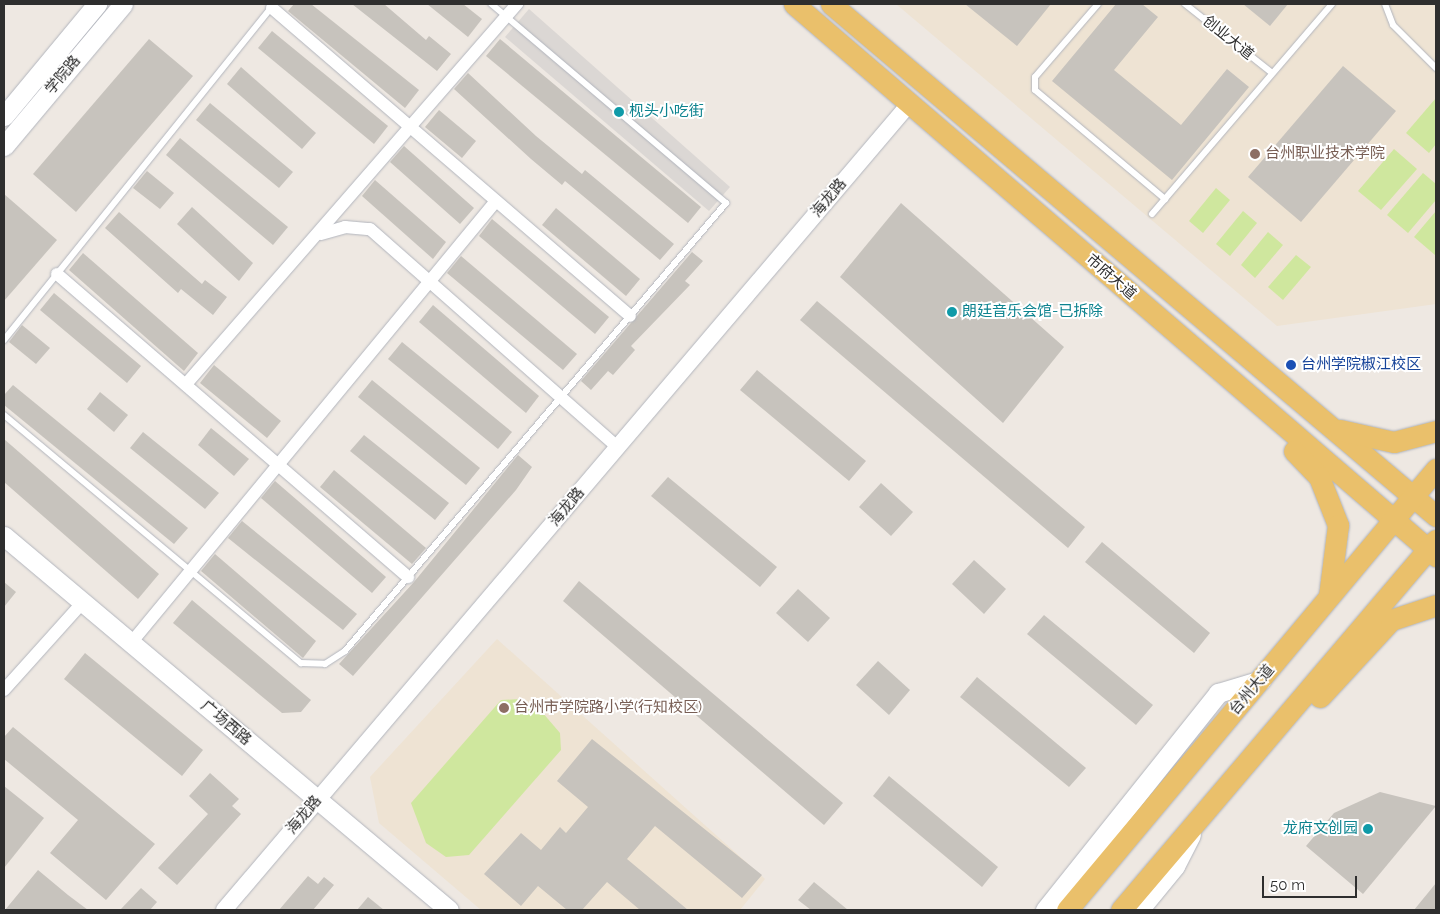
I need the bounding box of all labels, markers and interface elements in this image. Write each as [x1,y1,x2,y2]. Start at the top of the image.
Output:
street label: 创业大道 [1199,12,1257,64]
street label: 学院路 [42,52,84,98]
place label: 枧头小吃街 [629,103,704,121]
marker: 枧头小吃街 [613,106,625,118]
place label: 台州职业技术学院 [1265,145,1385,163]
marker: 台州职业技术学院 [1249,148,1261,160]
street label: 海龙路 [808,175,850,221]
street label: 市府大道 [1082,251,1140,303]
place label: 朗廷音乐会馆-已拆除 [962,303,1103,321]
marker: 朗廷音乐会馆-已拆除 [946,306,958,318]
place label: 台州学院椒江校区 [1301,356,1421,374]
marker: 台州学院椒江校区 [1285,359,1297,371]
street label: 海龙路 [546,484,588,530]
street label: 台州大道 [1226,661,1278,719]
street label: 广场西路 [197,697,255,749]
place label: 台州市学院路小学(行知校区) [514,699,702,717]
marker: 台州市学院路小学(行知校区) [498,702,510,714]
street label: 海龙路 [283,792,325,838]
place label: 龙府文创园 [1283,820,1358,838]
marker: 龙府文创园 [1362,823,1374,835]
scale bar [1265,866,1360,898]
text: 50 m [1270,876,1305,894]

